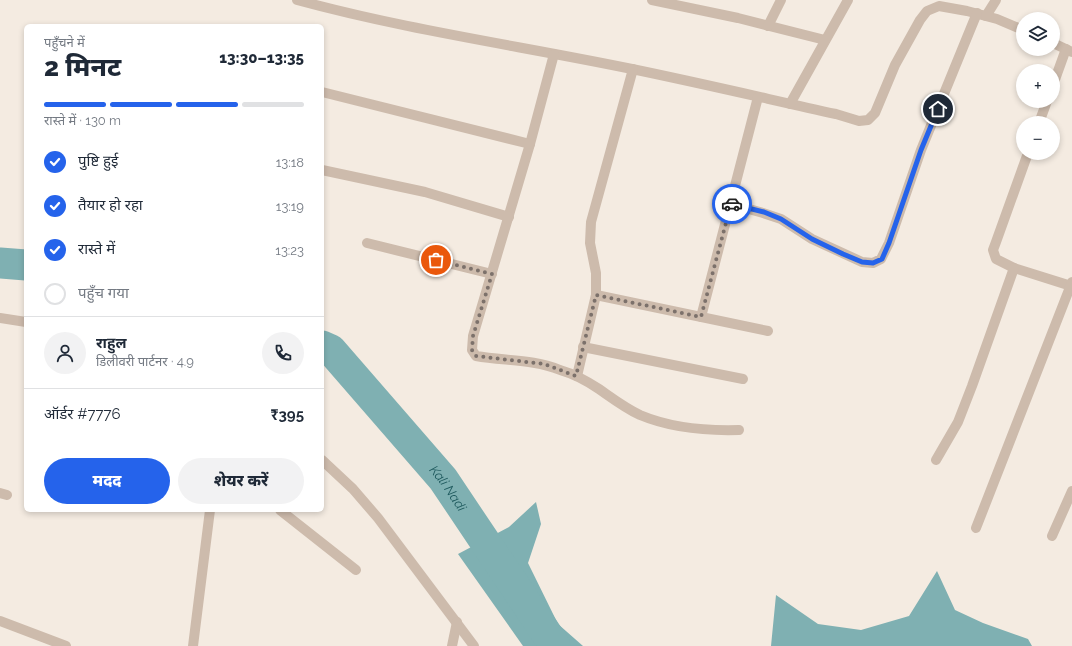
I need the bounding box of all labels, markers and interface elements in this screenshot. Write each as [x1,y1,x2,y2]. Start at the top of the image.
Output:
map controls [1016,12,1060,160]
button: layers [1016,12,1060,56]
text: पहुँचने में [44,35,85,50]
text: 13:30–13:35 [219,49,304,67]
text: 2 मिनट [44,52,121,82]
button: + [1016,64,1060,108]
pin [921,92,955,126]
icon: home [927,98,949,120]
text: रास्ते में · 130 m [44,113,121,128]
button: − [1016,116,1060,160]
icon: check [44,151,66,173]
text: पुष्टि हुई [78,152,118,170]
text: 13:18 [276,155,304,170]
courier [712,184,752,224]
icon: car [721,193,743,215]
icon: check [44,195,66,217]
text: तैयार हो रहा [78,196,143,214]
text: 13:19 [276,199,304,214]
icon: check [44,239,66,261]
text: रास्ते में [78,240,115,258]
text: 13:23 [275,243,304,258]
pin [419,243,453,277]
icon: bag [425,249,447,271]
text: पहुँच गया [78,284,129,302]
button: person [44,332,86,374]
button: phone [262,332,304,374]
text: राहुल [96,334,127,352]
text: डिलीवरी पार्टनर · 4.9 [96,354,194,369]
text: ऑर्डर #7776 [44,405,121,423]
text: ₹395 [270,406,304,424]
button: मदद [44,458,170,504]
button: शेयर करें [178,458,304,504]
water label: Kali Nadi [427,462,470,515]

